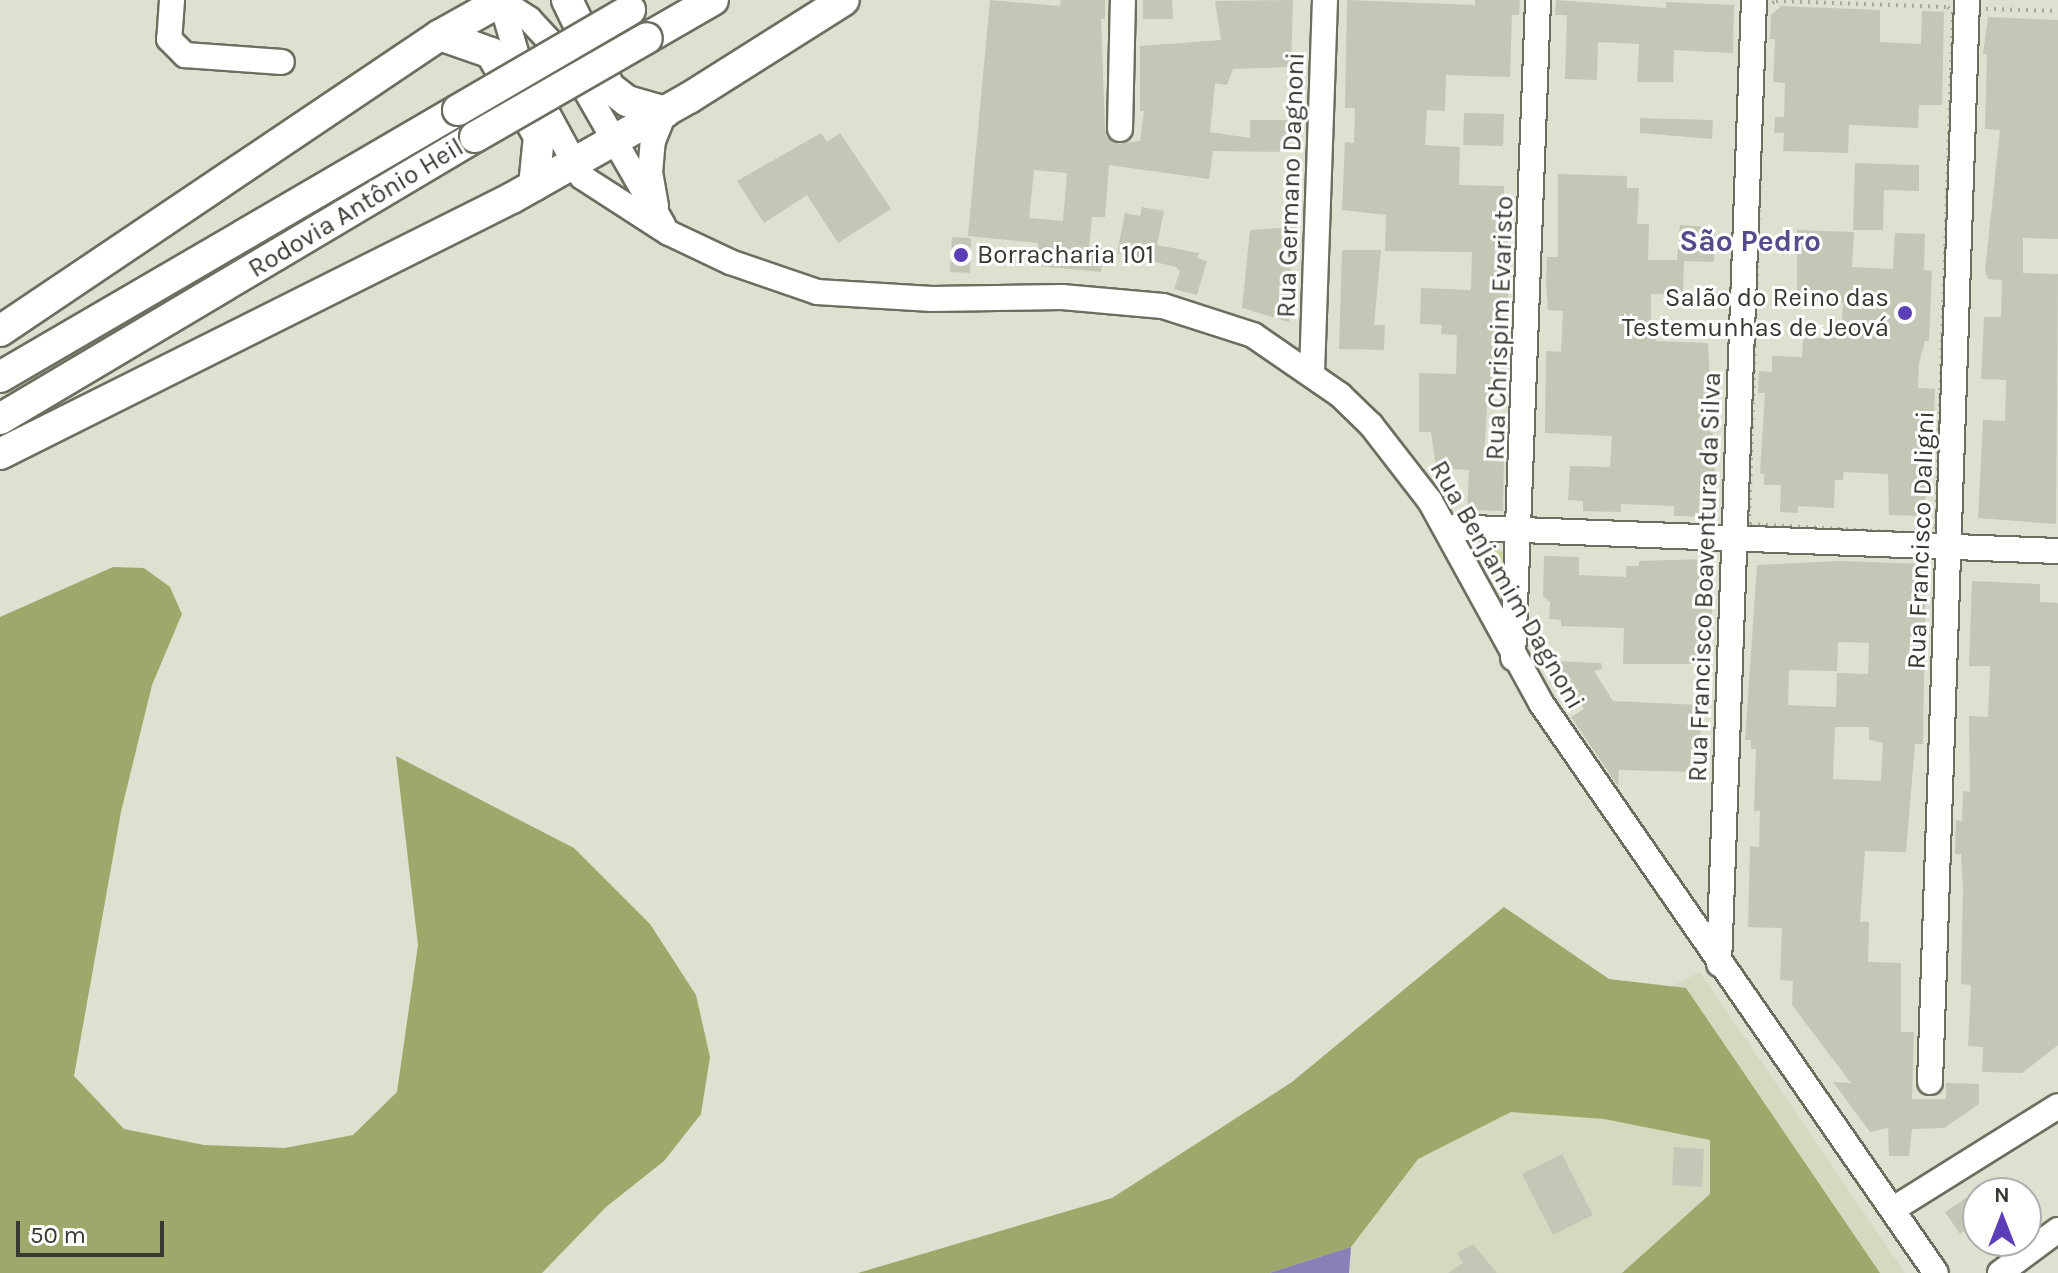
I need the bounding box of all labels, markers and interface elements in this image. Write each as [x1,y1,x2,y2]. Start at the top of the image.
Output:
street label: Rua Germano Dagnoni [1271,52,1311,318]
street label: Rodovia Antônio Heil [243,131,469,285]
street label: Rua Chrispim Evaristo [1480,195,1520,461]
district label: São Pedro [1679,223,1821,259]
place label: Borracharia 101 [977,239,1154,271]
marker: Borracharia 101 [952,246,970,264]
place label: Salão do Reino das Testemunhas de Jeová [1622,282,1889,344]
marker: Salão do Reino das Testemunhas de Jeová [1896,304,1914,322]
street label: Rua Francisco Boaventura da Silva [1682,372,1728,782]
street label: Rua Francisco Daligni [1901,410,1941,670]
street label: Rua Benjamim Dagnoni [1423,455,1591,715]
north arrow [1962,1177,2042,1257]
text: N [1994,1182,2010,1208]
scale bar [20,1205,168,1255]
text: 50 m [30,1221,86,1249]

